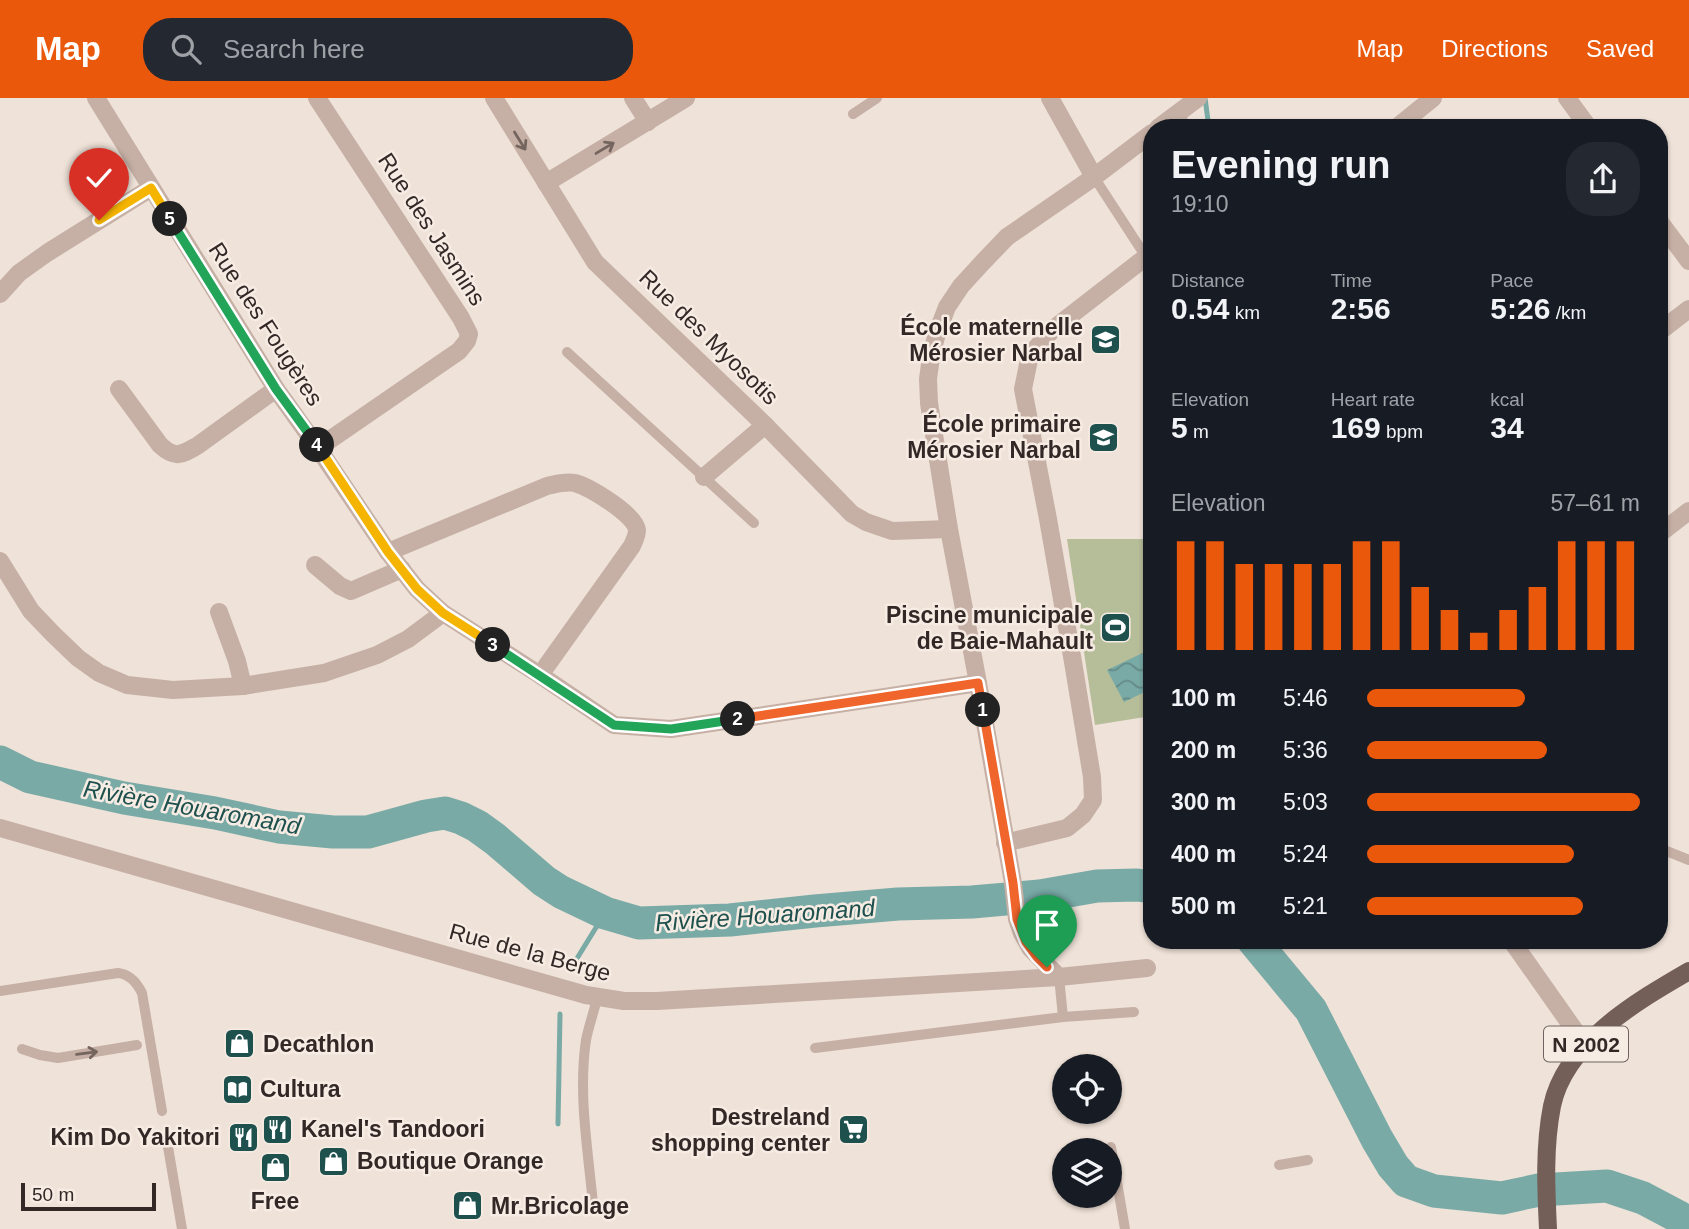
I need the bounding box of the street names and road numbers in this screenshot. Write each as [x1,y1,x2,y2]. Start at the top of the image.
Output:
street label: Rue des Jasmins [373,148,491,310]
street label: Rue des Fougères [204,238,328,410]
street label: Rue des Myosotis [634,264,784,410]
street label: Rue de la Berge [446,918,614,986]
road number: N 2002 [1544,1026,1628,1062]

